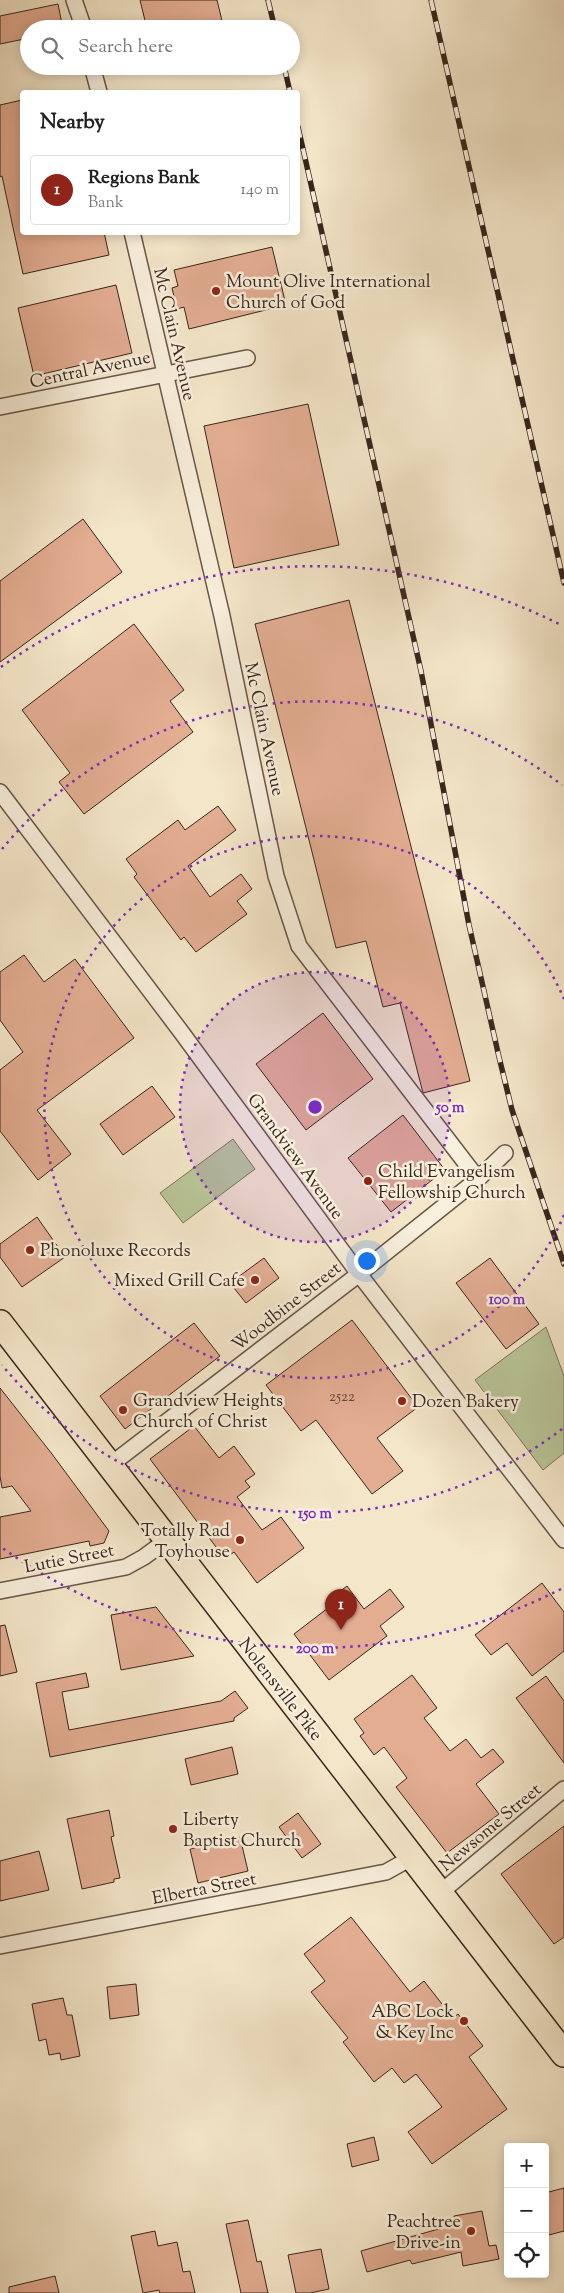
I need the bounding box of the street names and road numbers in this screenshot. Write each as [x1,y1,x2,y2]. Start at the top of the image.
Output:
street label: Mc Clain Avenue [145,265,201,404]
street label: Central Avenue [28,345,153,396]
street label: Mc Clain Avenue [236,660,290,799]
street label: Grandview Avenue [240,1089,349,1226]
street label: Woodbine Street [227,1257,347,1359]
street label: Lutie Street [22,1539,117,1581]
street label: Nolensville Pike [231,1633,328,1747]
street label: Newsome Street [435,1778,548,1879]
street label: Elberta Street [150,1867,259,1913]

